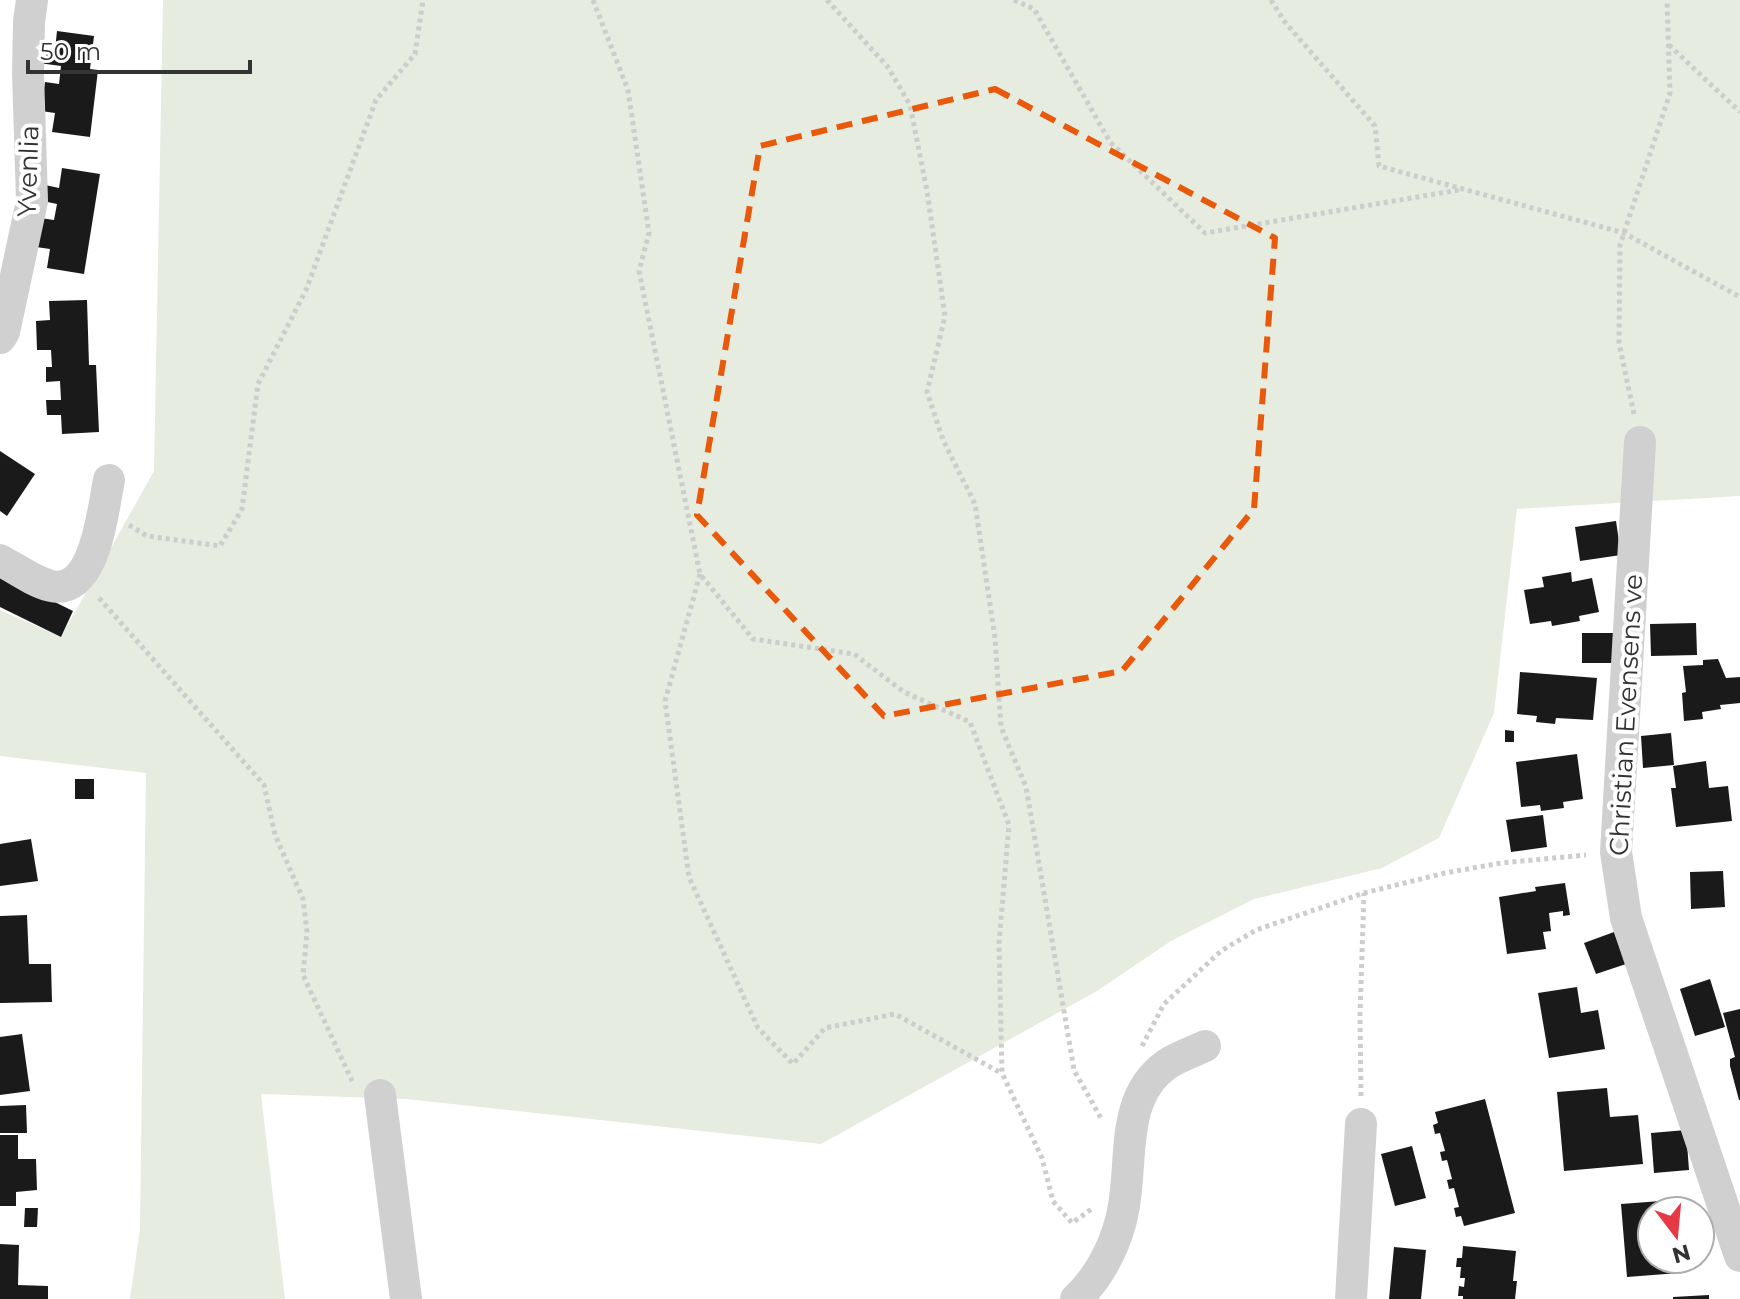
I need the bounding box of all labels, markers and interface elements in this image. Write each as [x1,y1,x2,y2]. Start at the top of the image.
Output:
scale bar [28,24,250,74]
text: 50 m [40,37,101,66]
street label: Yvenlia [10,125,46,217]
street label: Christian Evensens ve [1603,573,1649,857]
north arrow [1636,1195,1716,1275]
text: N [1669,1238,1694,1269]

